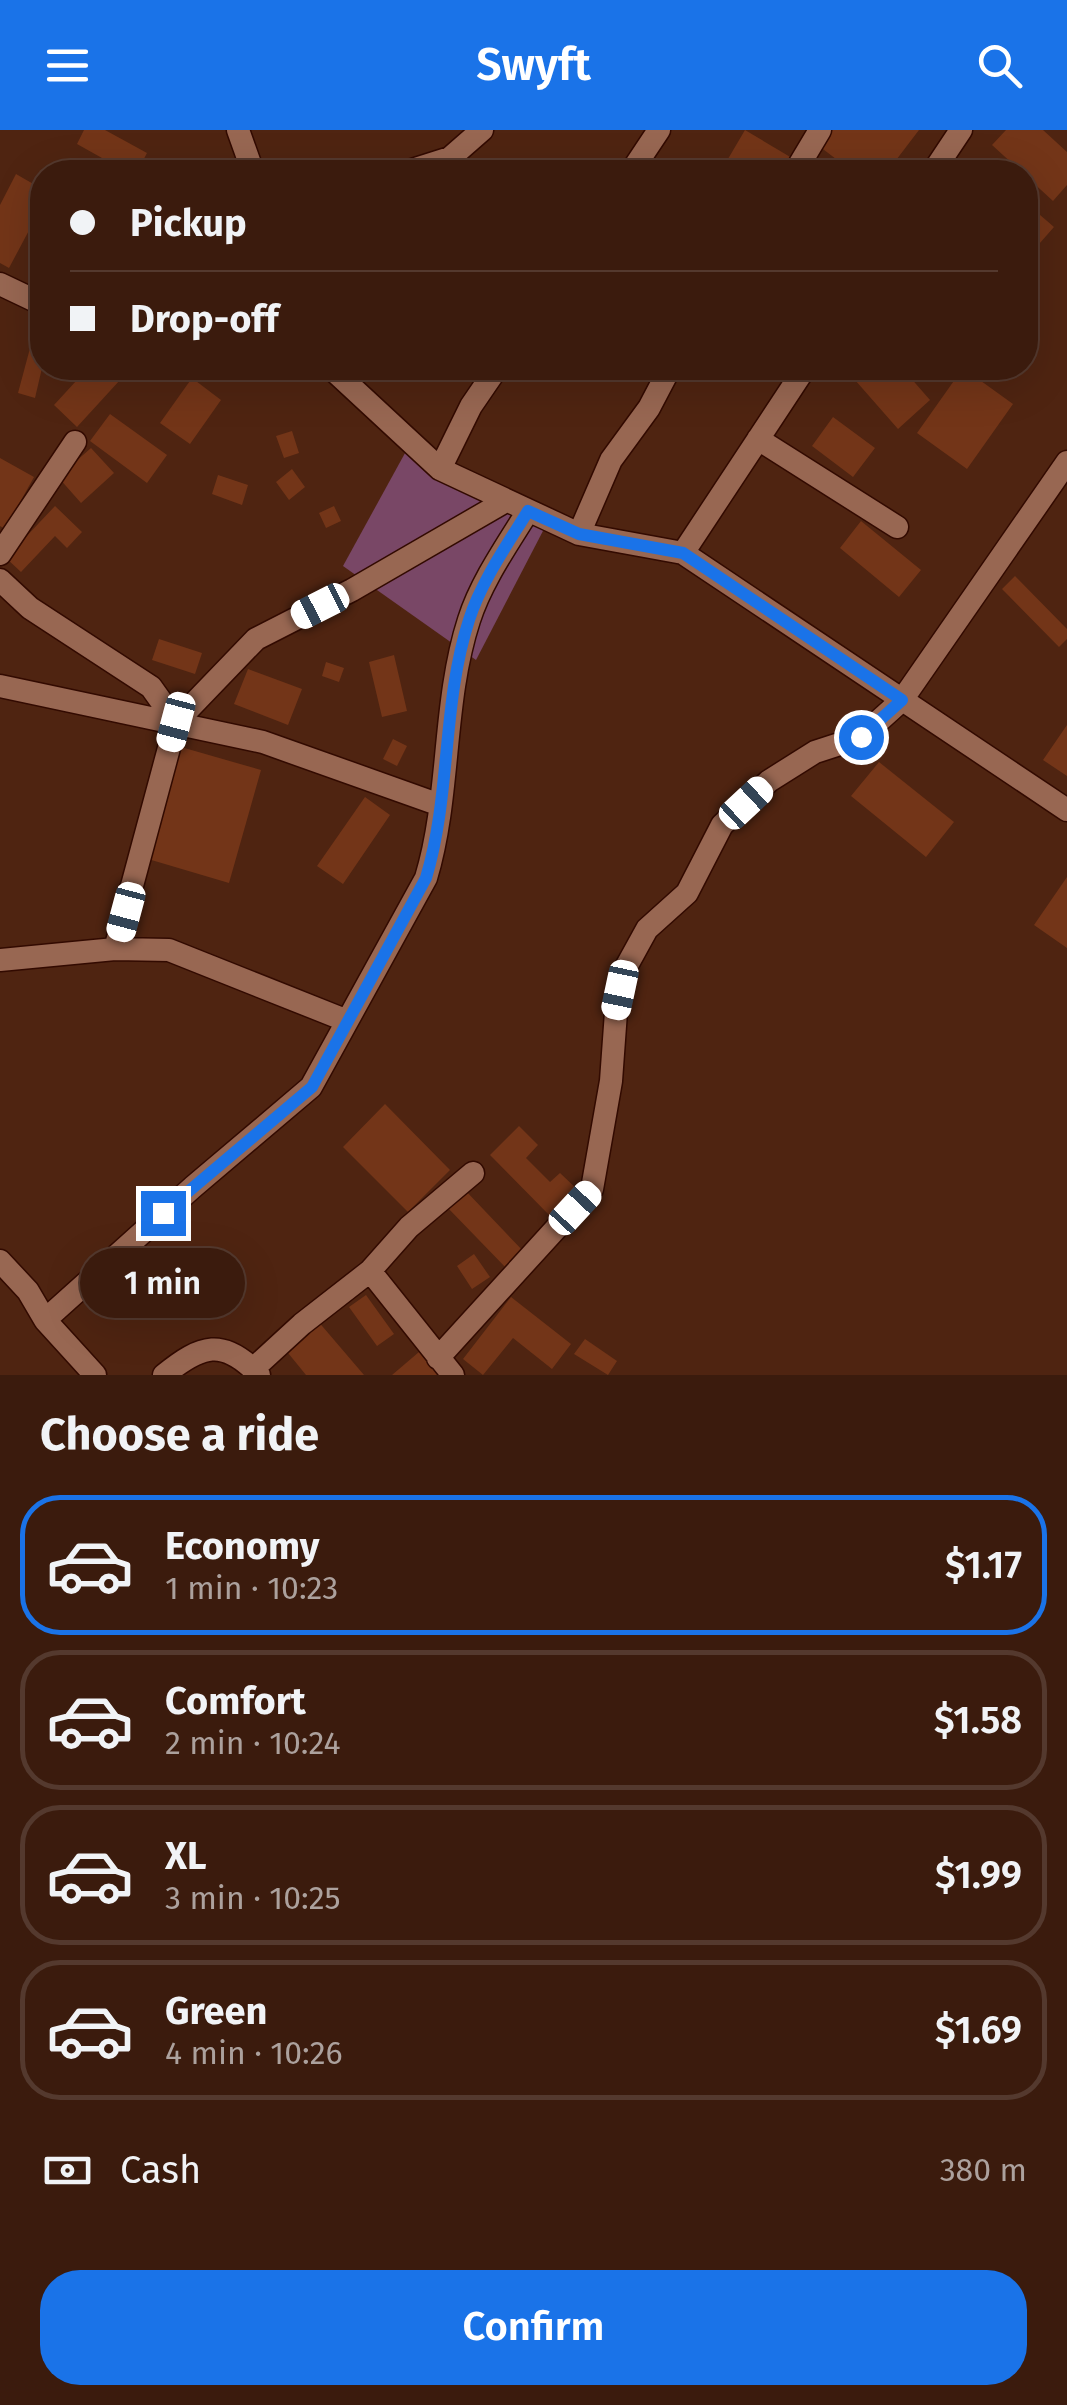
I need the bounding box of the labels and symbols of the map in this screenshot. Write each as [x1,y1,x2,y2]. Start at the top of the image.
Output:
car [286,579,354,633]
car [154,689,198,755]
route start [839,715,884,760]
car [714,772,778,834]
car [104,879,148,945]
car [599,958,641,1022]
car [544,1176,606,1240]
route end [141,1191,186,1236]
callout: 1 min [80,1248,246,1318]

